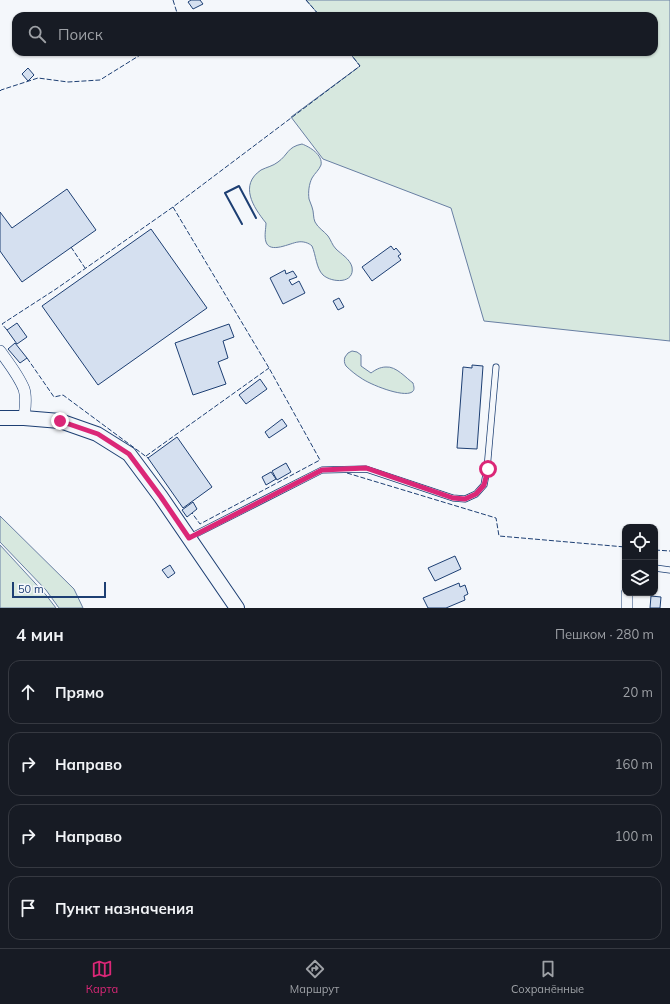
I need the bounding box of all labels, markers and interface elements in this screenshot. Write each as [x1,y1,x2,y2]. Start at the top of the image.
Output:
search box [12,12,658,56]
icon: search [26,23,48,45]
text: Поиск [58,25,103,44]
route end [51,412,69,430]
route start [479,460,497,478]
map controls [622,524,658,596]
button: locate [622,524,658,560]
button: layers [622,560,658,596]
scale bar [12,580,106,599]
text: 50 m [18,582,44,596]
text: 4 мин [16,624,64,645]
text: Пешком · 280 m [555,626,654,642]
icon: ahead [17,681,39,703]
text: Прямо [55,683,104,702]
text: 20 m [623,684,653,700]
icon: right [17,753,39,775]
text: Направо [55,755,122,774]
text: 160 m [615,756,653,772]
icon: right [17,825,39,847]
text: Направо [55,827,122,846]
text: 100 m [615,828,653,844]
icon: arrive [17,897,39,919]
text: Пункт назначения [55,899,194,918]
tab: Карта [86,958,118,996]
tab: Маршрут [290,958,339,996]
tab: Сохранённые [511,958,584,996]

